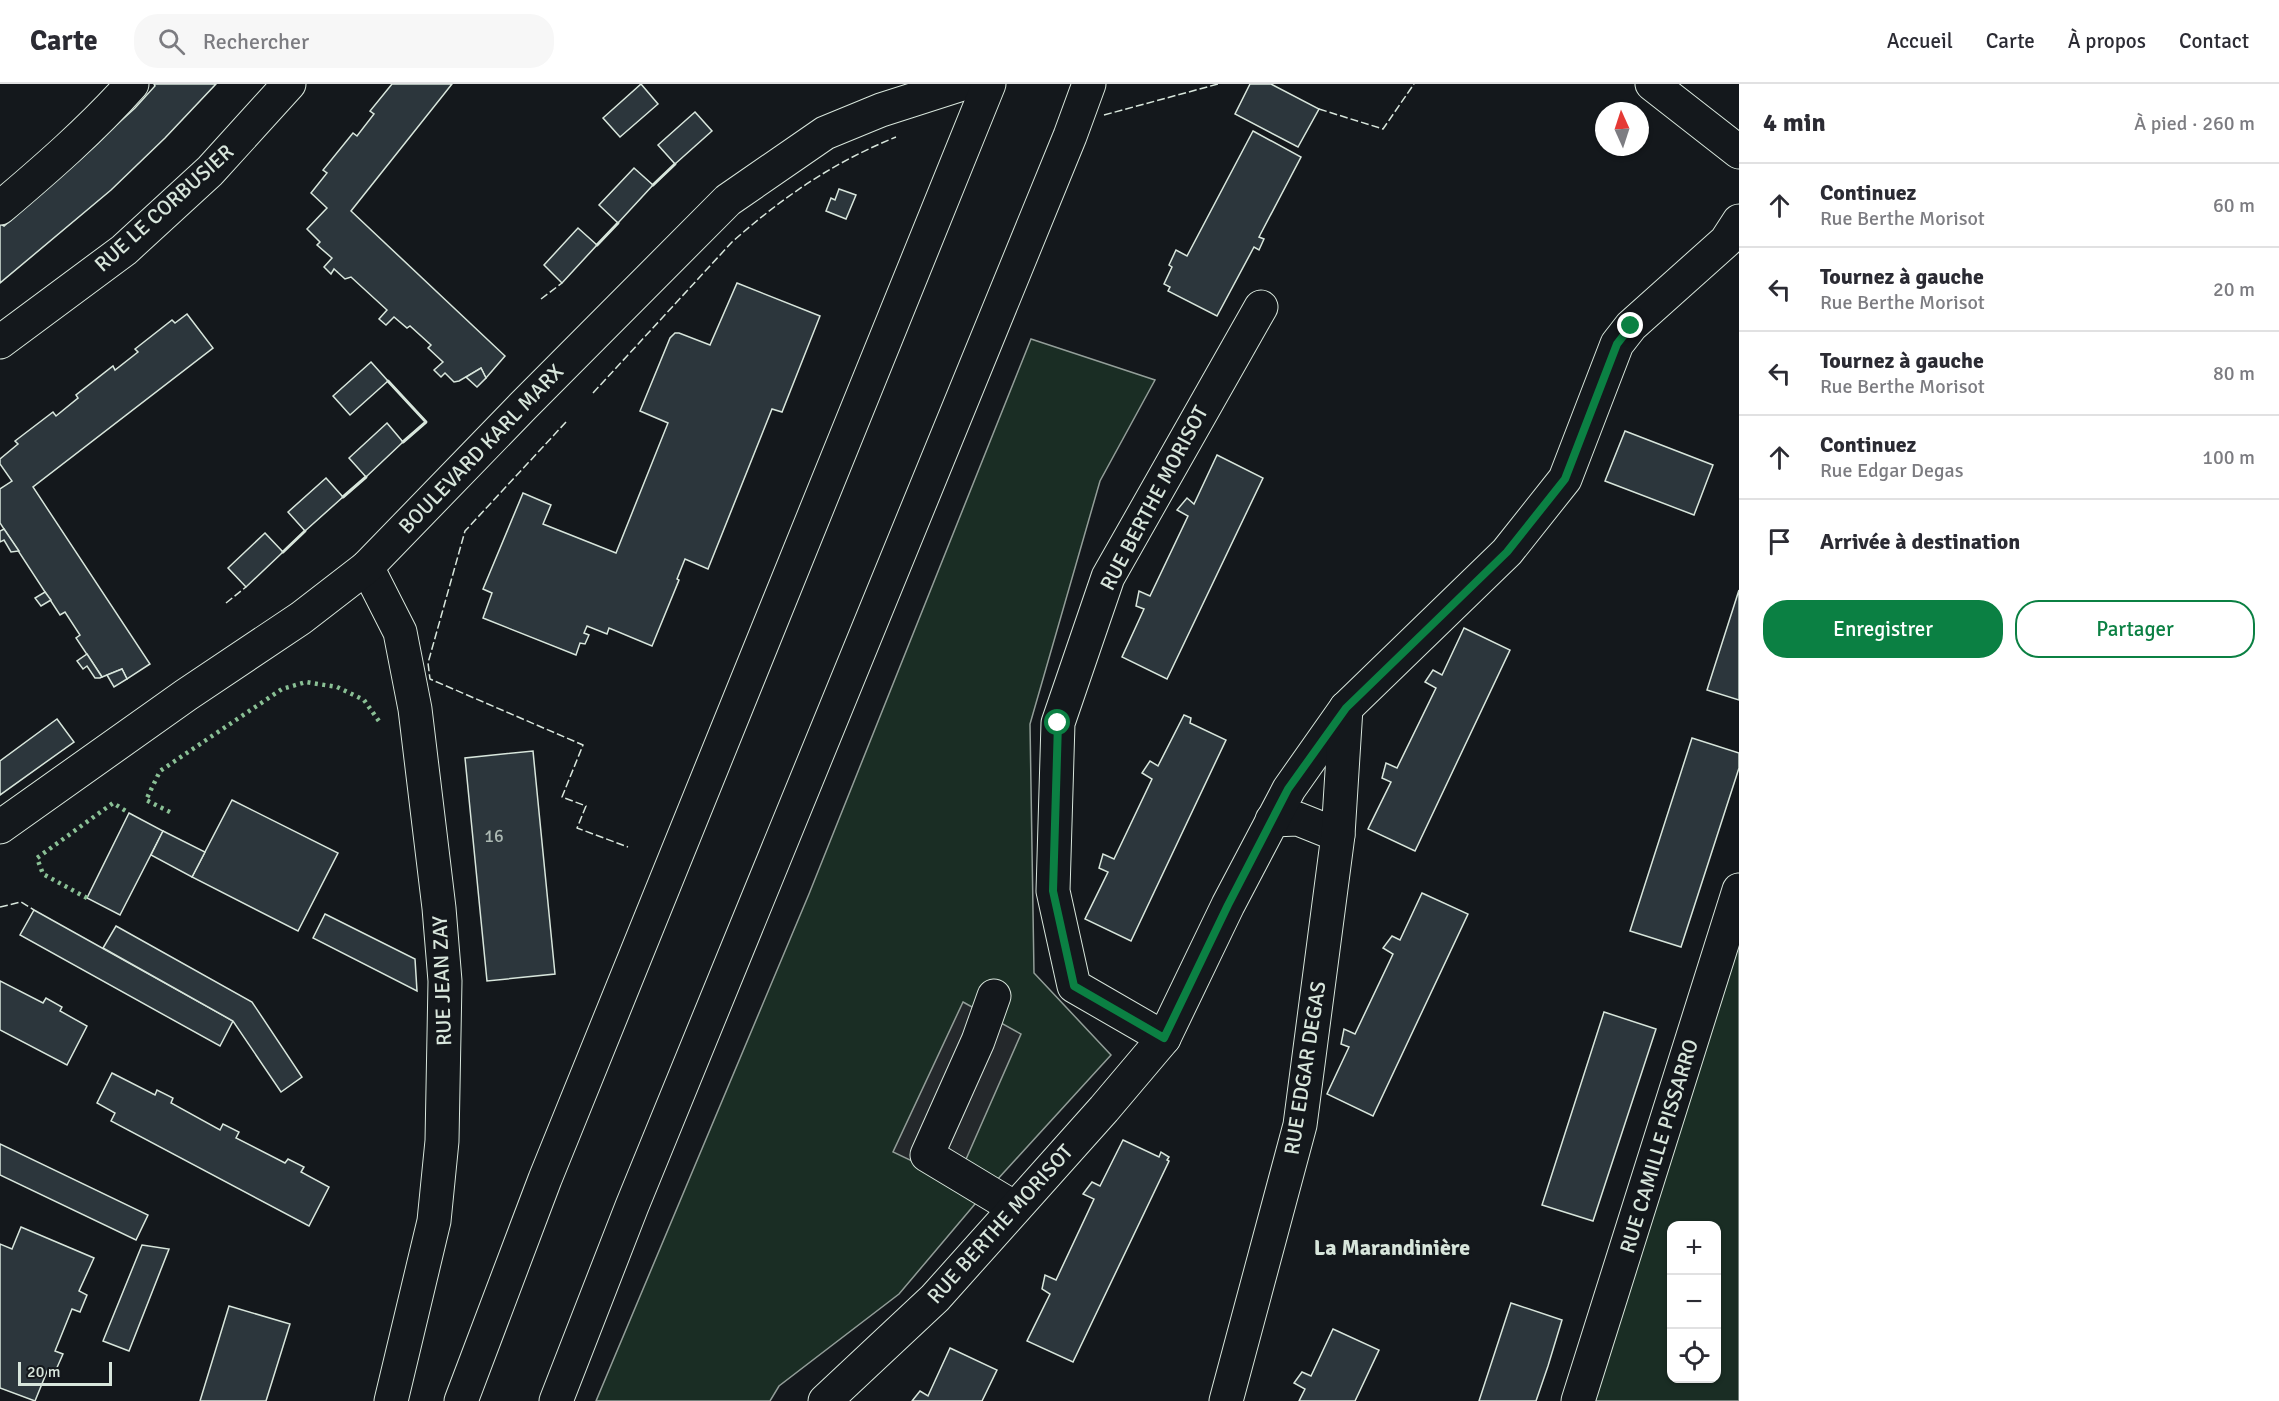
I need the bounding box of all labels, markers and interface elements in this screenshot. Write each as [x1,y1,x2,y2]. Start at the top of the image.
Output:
search box [134,14,554,68]
text: Carte [30,24,98,58]
icon: search [155,25,188,58]
text: Rechercher [203,28,309,55]
text: Accueil [1887,28,1953,54]
text: Carte [1986,28,2035,54]
text: À propos [2068,28,2146,54]
text: Contact [2179,28,2249,54]
north arrow [1595,102,1649,156]
text: 4 min [1763,107,1826,139]
text: À pied · 260 m [2134,111,2255,136]
street label: RUE LE CORBUSIER [89,139,239,277]
text: Continuez [1820,179,1916,206]
icon: ahead [1763,189,1796,222]
text: 60 m [2213,193,2255,218]
text: Rue Berthe Morisot [1820,206,1985,231]
text: Tournez à gauche [1820,263,1984,290]
icon: left [1763,273,1796,306]
text: 20 m [2213,277,2255,302]
text: Rue Berthe Morisot [1820,290,1985,315]
route end [1617,312,1643,338]
text: Tournez à gauche [1820,347,1984,374]
icon: left [1763,357,1796,390]
street label: BOULEVARD KARL MARX [393,359,569,539]
text: 80 m [2213,361,2255,386]
text: Rue Berthe Morisot [1820,374,1985,399]
street label: RUE BERTHE MORISOT [1094,401,1214,595]
text: Continuez [1820,431,1916,458]
icon: ahead [1763,441,1796,474]
text: 100 m [2202,445,2255,470]
text: Rue Edgar Degas [1820,458,1963,483]
icon: arrive [1763,525,1796,558]
text: Arrivée à destination [1820,528,2020,555]
button: Enregistrer [1763,600,2003,658]
button: Partager [2015,600,2255,658]
route start [1044,709,1070,735]
house number: 16 [484,825,504,847]
street label: RUE JEAN ZAY [427,915,457,1046]
street label: RUE EDGAR DEGAS [1278,979,1332,1157]
street label: RUE CAMILLE PISSARRO [1614,1036,1704,1256]
street label: RUE BERTHE MORISOT [922,1138,1079,1309]
map controls [1667,1221,1721,1383]
button: + [1667,1221,1721,1275]
district label: La Marandinière [1314,1234,1470,1261]
button: − [1667,1275,1721,1329]
button: locate [1667,1329,1721,1383]
scale bar [18,1359,112,1386]
text: 20 m [27,1362,61,1382]

